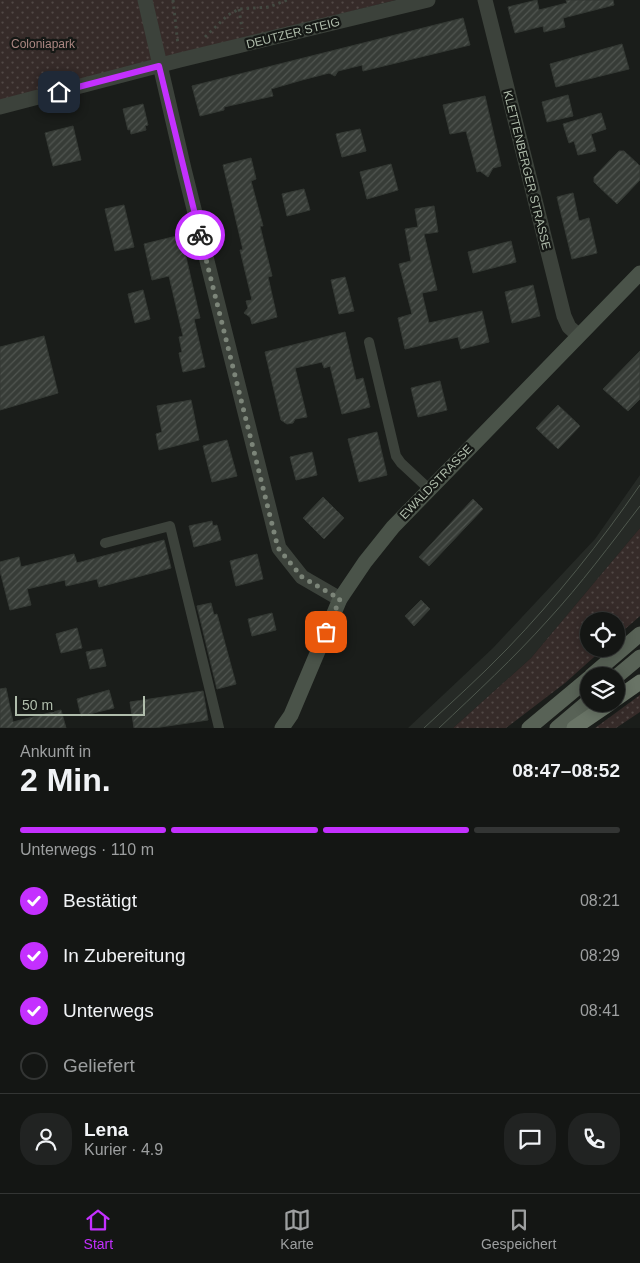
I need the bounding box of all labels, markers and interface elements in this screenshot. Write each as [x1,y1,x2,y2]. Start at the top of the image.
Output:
street label: DEUTZER STEIG [245,15,341,51]
park label: Coloniapark [11,37,76,51]
pin [38,71,80,113]
icon: home [45,78,73,106]
street label: KLETTENBERGER STRASSE [500,89,554,251]
courier [175,210,225,260]
icon: bike [186,221,214,249]
street label: EWALDSTRASSE [397,442,475,522]
pin [305,611,347,653]
map controls [580,612,625,712]
button: locate [580,612,625,657]
icon: bag [312,618,340,646]
button: layers [580,667,625,712]
scale bar [15,693,145,716]
text: 50 m [22,697,53,713]
text: Ankunft in [20,743,91,760]
text: 08:47–08:52 [512,760,620,781]
text: 2 Min. [20,762,111,798]
text: Unterwegs · 110 m [20,841,154,858]
icon: check [20,887,48,915]
text: Bestätigt [63,890,137,911]
text: 08:21 [580,892,620,909]
icon: check [20,942,48,970]
text: In Zubereitung [63,945,186,966]
text: 08:29 [580,947,620,964]
icon: check [20,997,48,1025]
text: Unterwegs [63,1000,154,1021]
text: 08:41 [580,1002,620,1019]
text: Geliefert [63,1055,135,1076]
button: person [20,1113,72,1165]
button: chat [504,1113,556,1165]
button: phone [568,1113,620,1165]
text: Lena [84,1119,128,1140]
text: Kurier · 4.9 [84,1141,163,1158]
tab: Start [84,1206,113,1252]
tab: Karte [280,1206,314,1252]
tab: Gespeichert [481,1206,556,1252]

